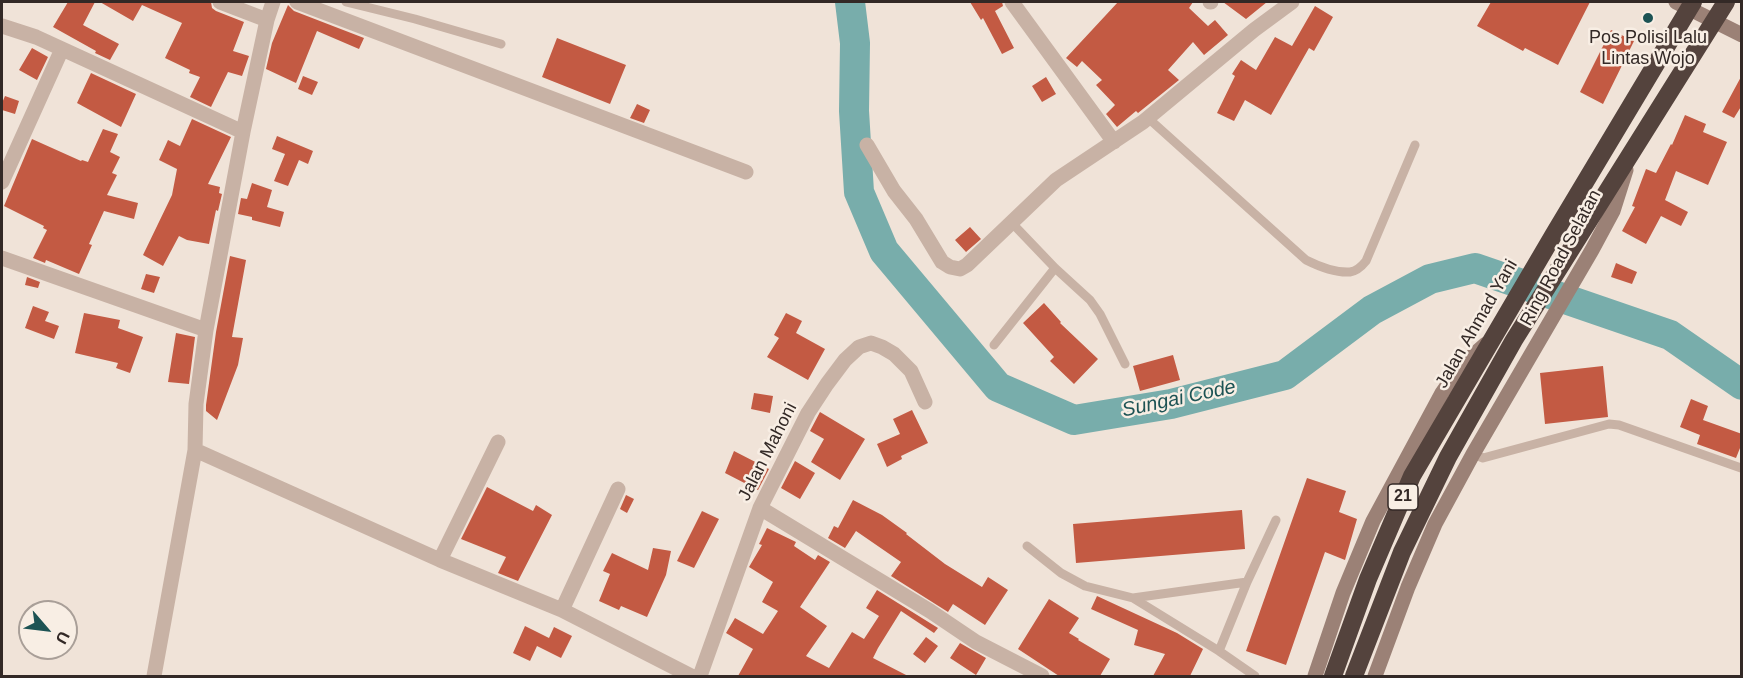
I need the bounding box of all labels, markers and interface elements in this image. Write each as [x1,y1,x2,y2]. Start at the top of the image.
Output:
marker: Pos Polisi Lalu Lintas Wojo [1641,11,1655,25]
place label: Pos Polisi Lalu Lintas Wojo [1589,27,1707,70]
street label: Ring Road Selatan [1516,186,1606,330]
street label: Jalan Ahmad Yani [1431,256,1523,392]
water label: Sungai Code [1120,375,1238,423]
street label: Jalan Mahoni [734,399,802,505]
road number: 21 [1388,484,1418,510]
north arrow [18,600,78,660]
text: U [52,629,73,647]

